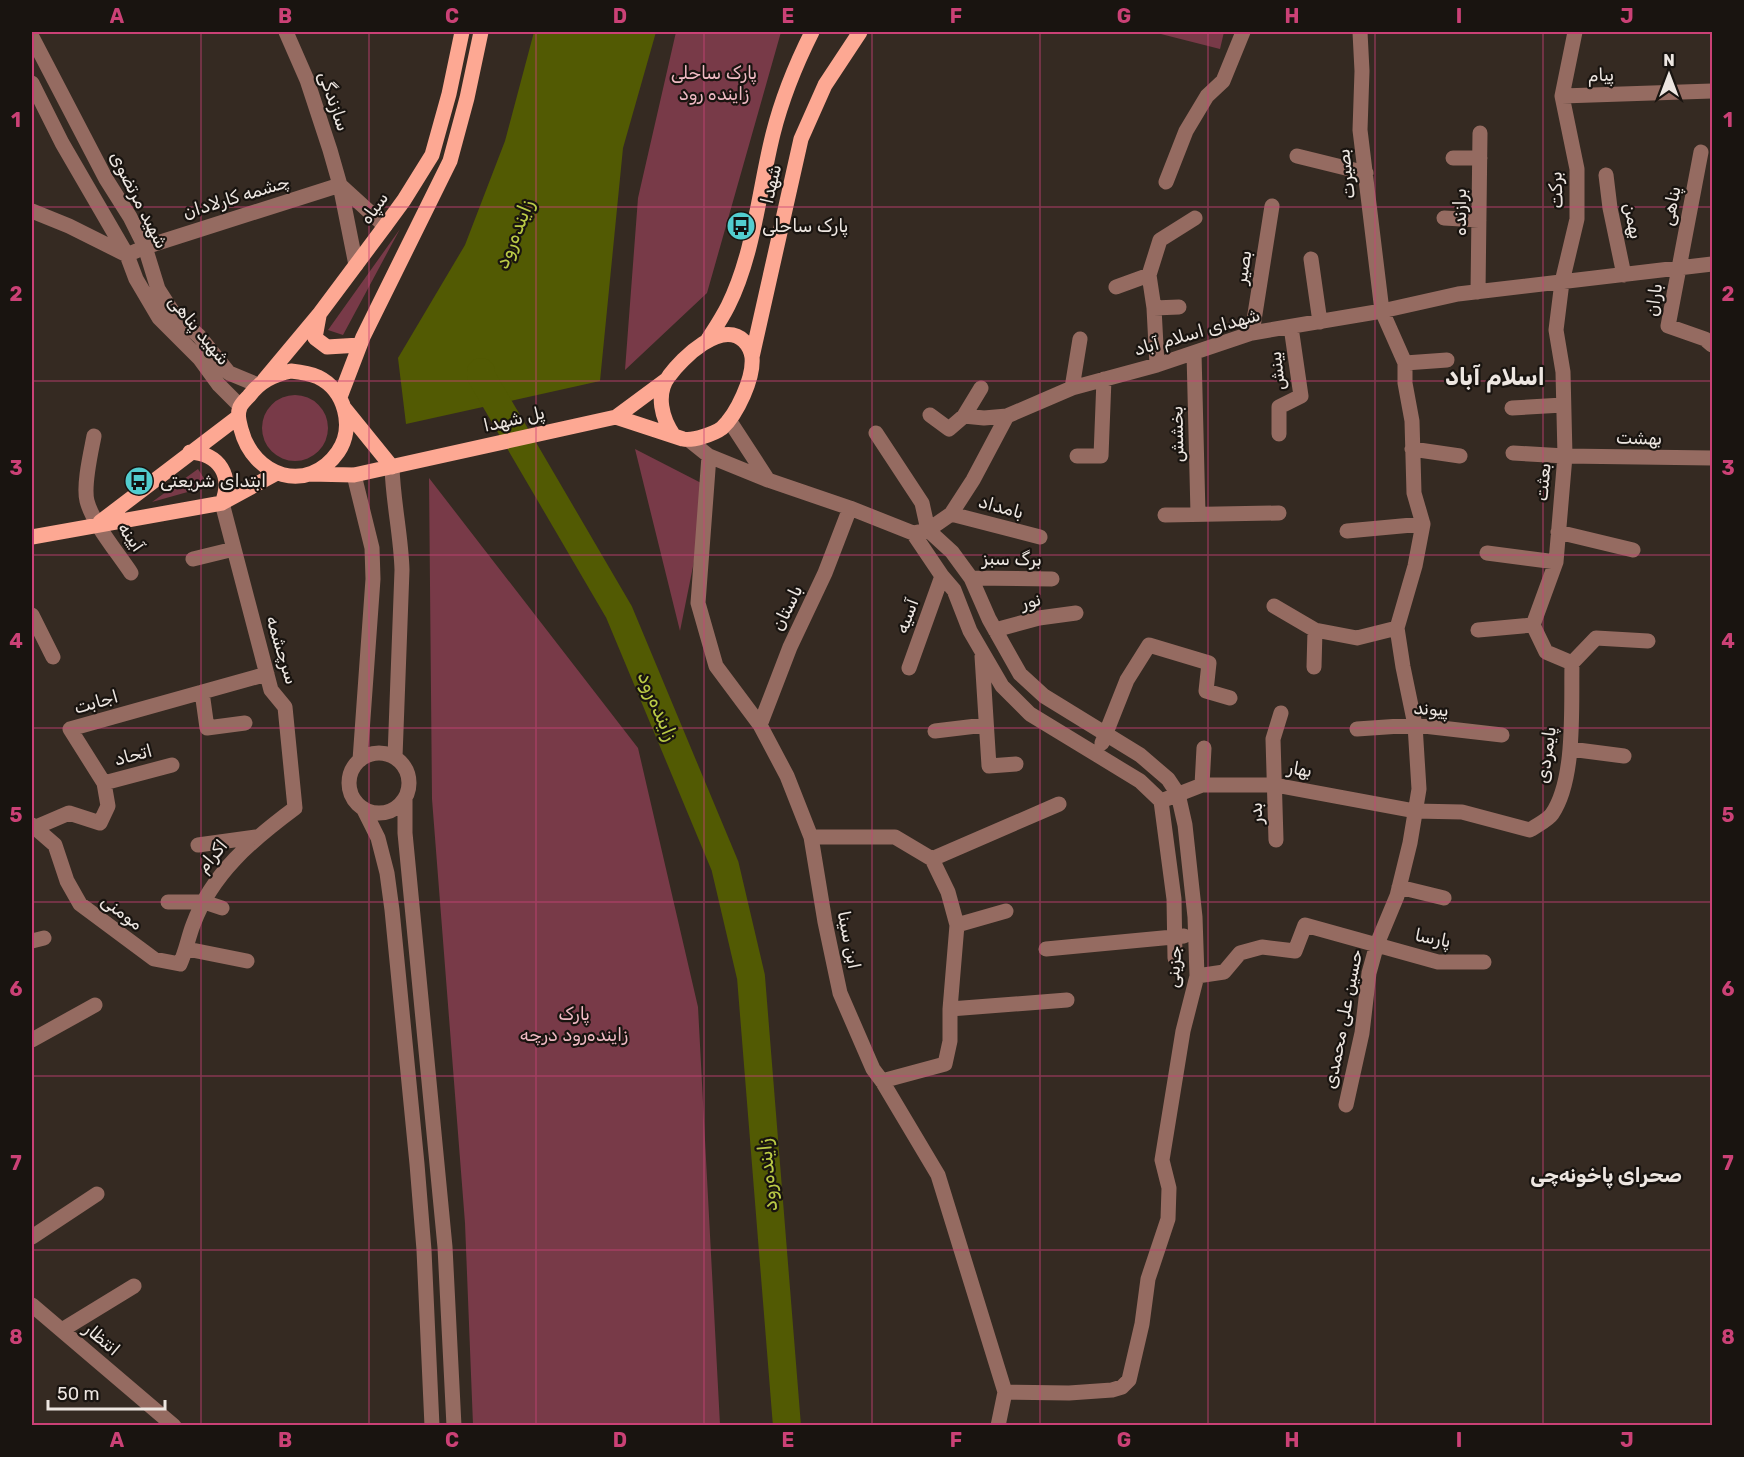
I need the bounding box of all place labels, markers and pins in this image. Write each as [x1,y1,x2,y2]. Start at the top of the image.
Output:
bus stop icon: پارک ساحلی [725,210,757,242]
place label: پارک ساحلی [762,215,848,238]
bus stop icon: ابتدای شریعتی [123,465,155,497]
place label: ابتدای شریعتی [160,470,266,492]

